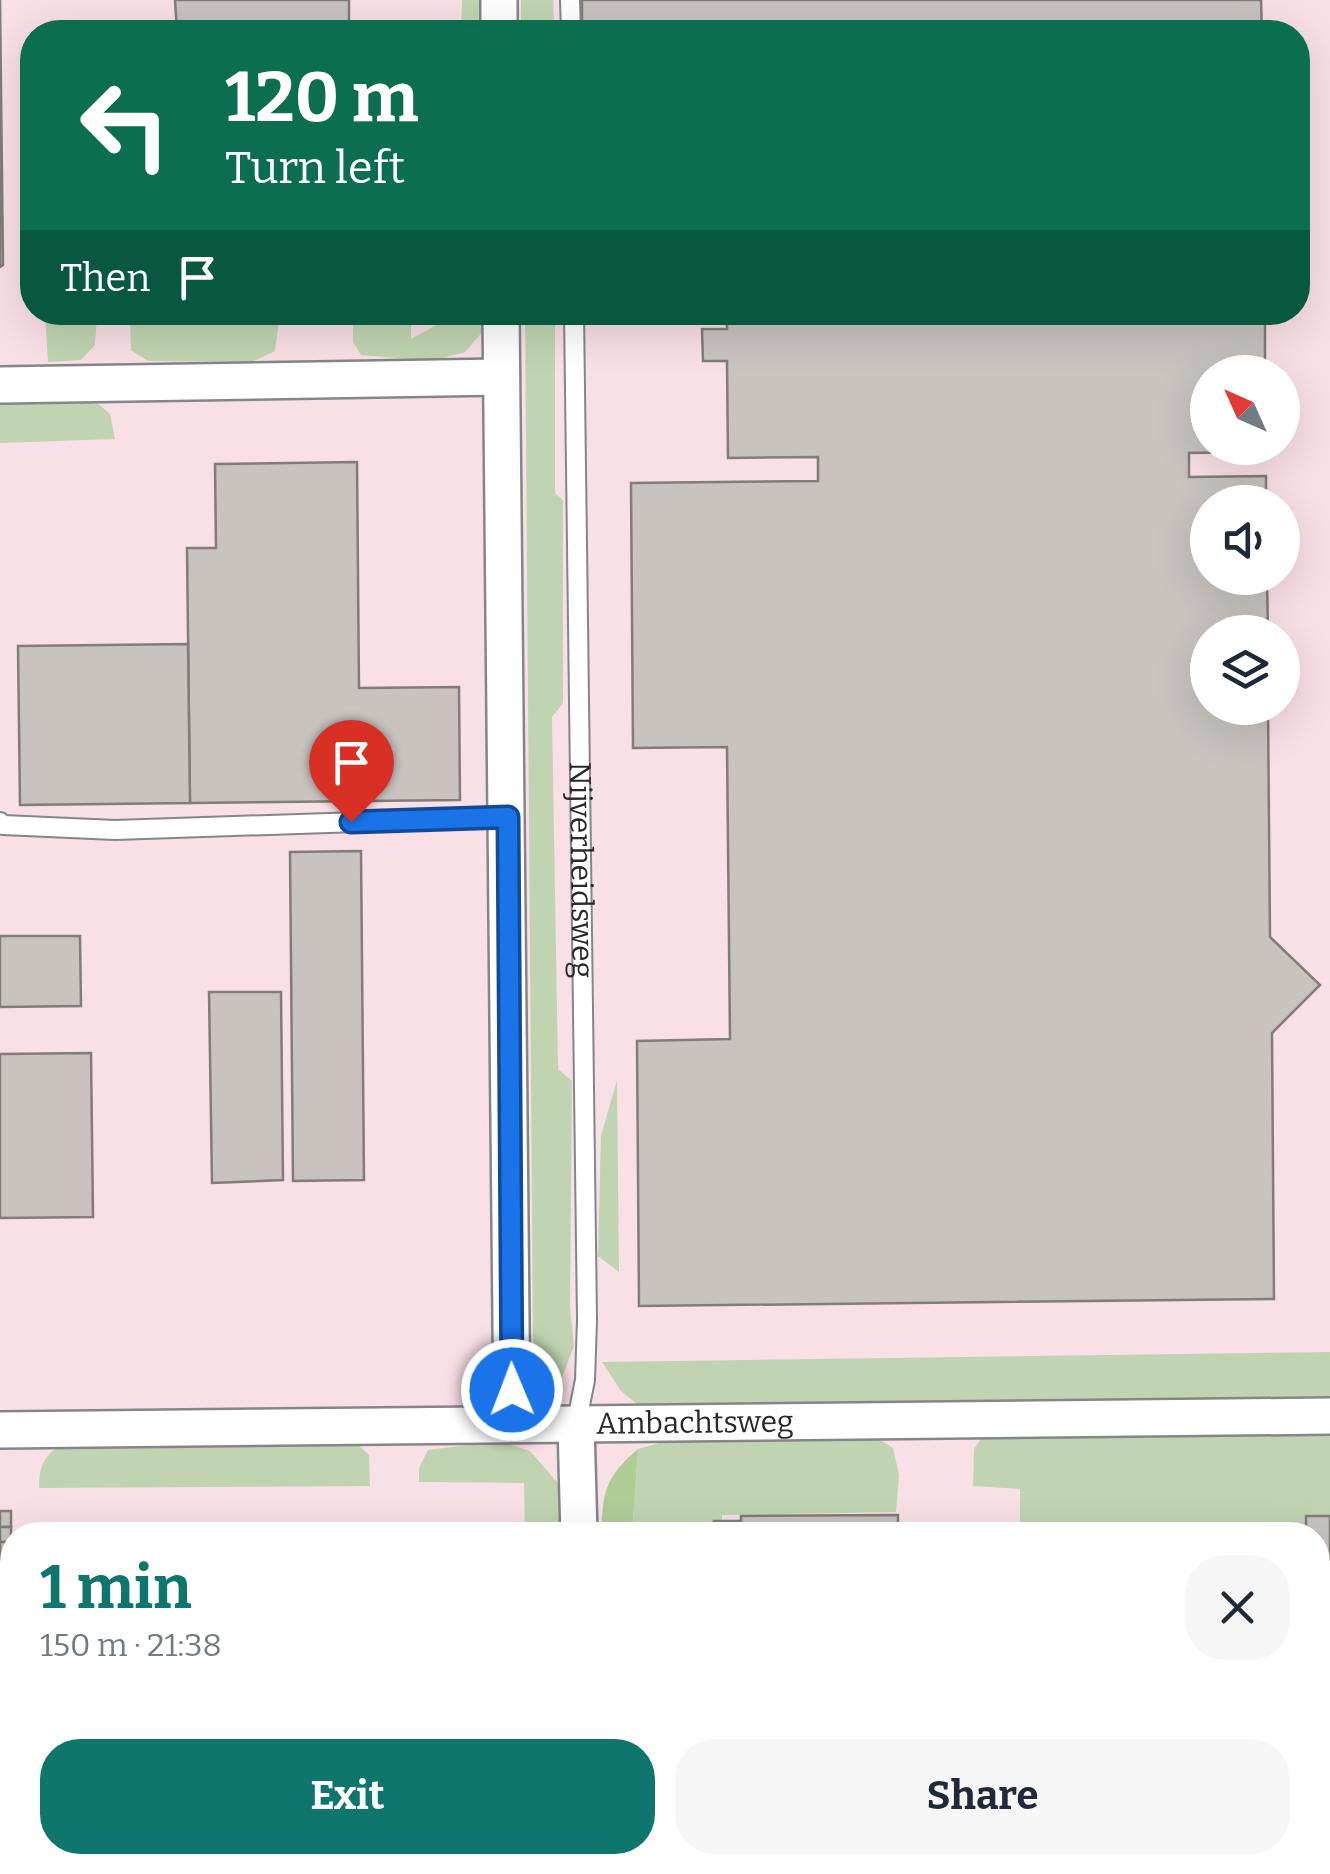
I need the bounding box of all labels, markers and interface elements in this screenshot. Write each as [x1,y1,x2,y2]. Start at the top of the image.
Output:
text: 120 m [225,56,418,140]
icon: left [60,60,190,190]
text: Turn left [225,141,405,195]
icon: arrive [170,250,225,305]
text: Then [60,255,150,301]
north arrow [1190,355,1300,465]
map controls [1190,355,1300,725]
button: sound [1190,485,1300,595]
button: layers [1190,615,1300,725]
pin [309,720,394,823]
icon: arrive [324,735,379,790]
street label: Nijverheidsweg [562,761,601,979]
position arrow [460,1338,564,1442]
street label: Ambachtsweg [596,1404,794,1442]
text: 1 min [40,1552,192,1624]
button: close [1185,1555,1290,1660]
text: 150 m · 21:38 [40,1626,222,1664]
button: Exit [40,1739,655,1854]
button: Share [675,1739,1290,1854]

